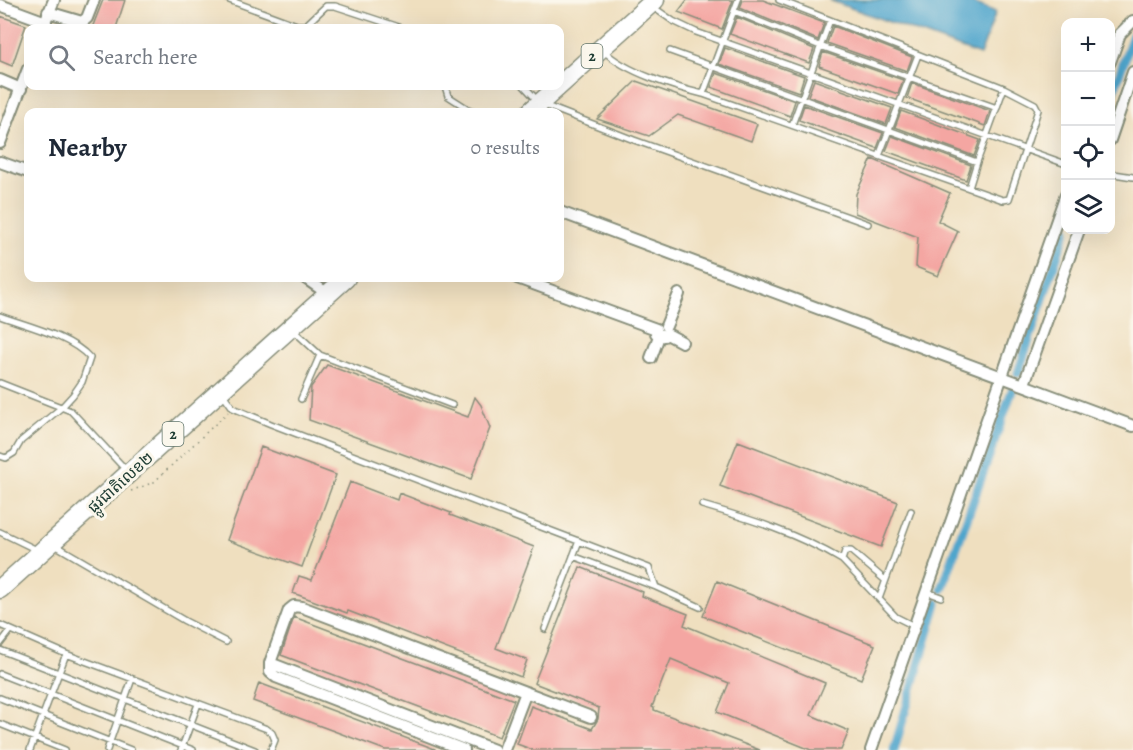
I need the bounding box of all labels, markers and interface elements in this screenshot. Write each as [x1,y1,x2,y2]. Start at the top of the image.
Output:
map controls [1061,18,1115,234]
button: + [1061,18,1115,72]
search box [24,24,564,90]
icon: search [45,41,78,74]
text: Search here [93,42,198,72]
road number: 2 [582,44,602,68]
button: − [1061,72,1115,126]
button: locate [1061,126,1115,180]
text: Nearby [48,130,127,165]
text: 0 results [471,134,540,161]
button: layers [1061,180,1115,234]
road number: 2 [162,422,184,446]
street label: ផ្លូវជាតិលេខ២ [83,447,160,520]

